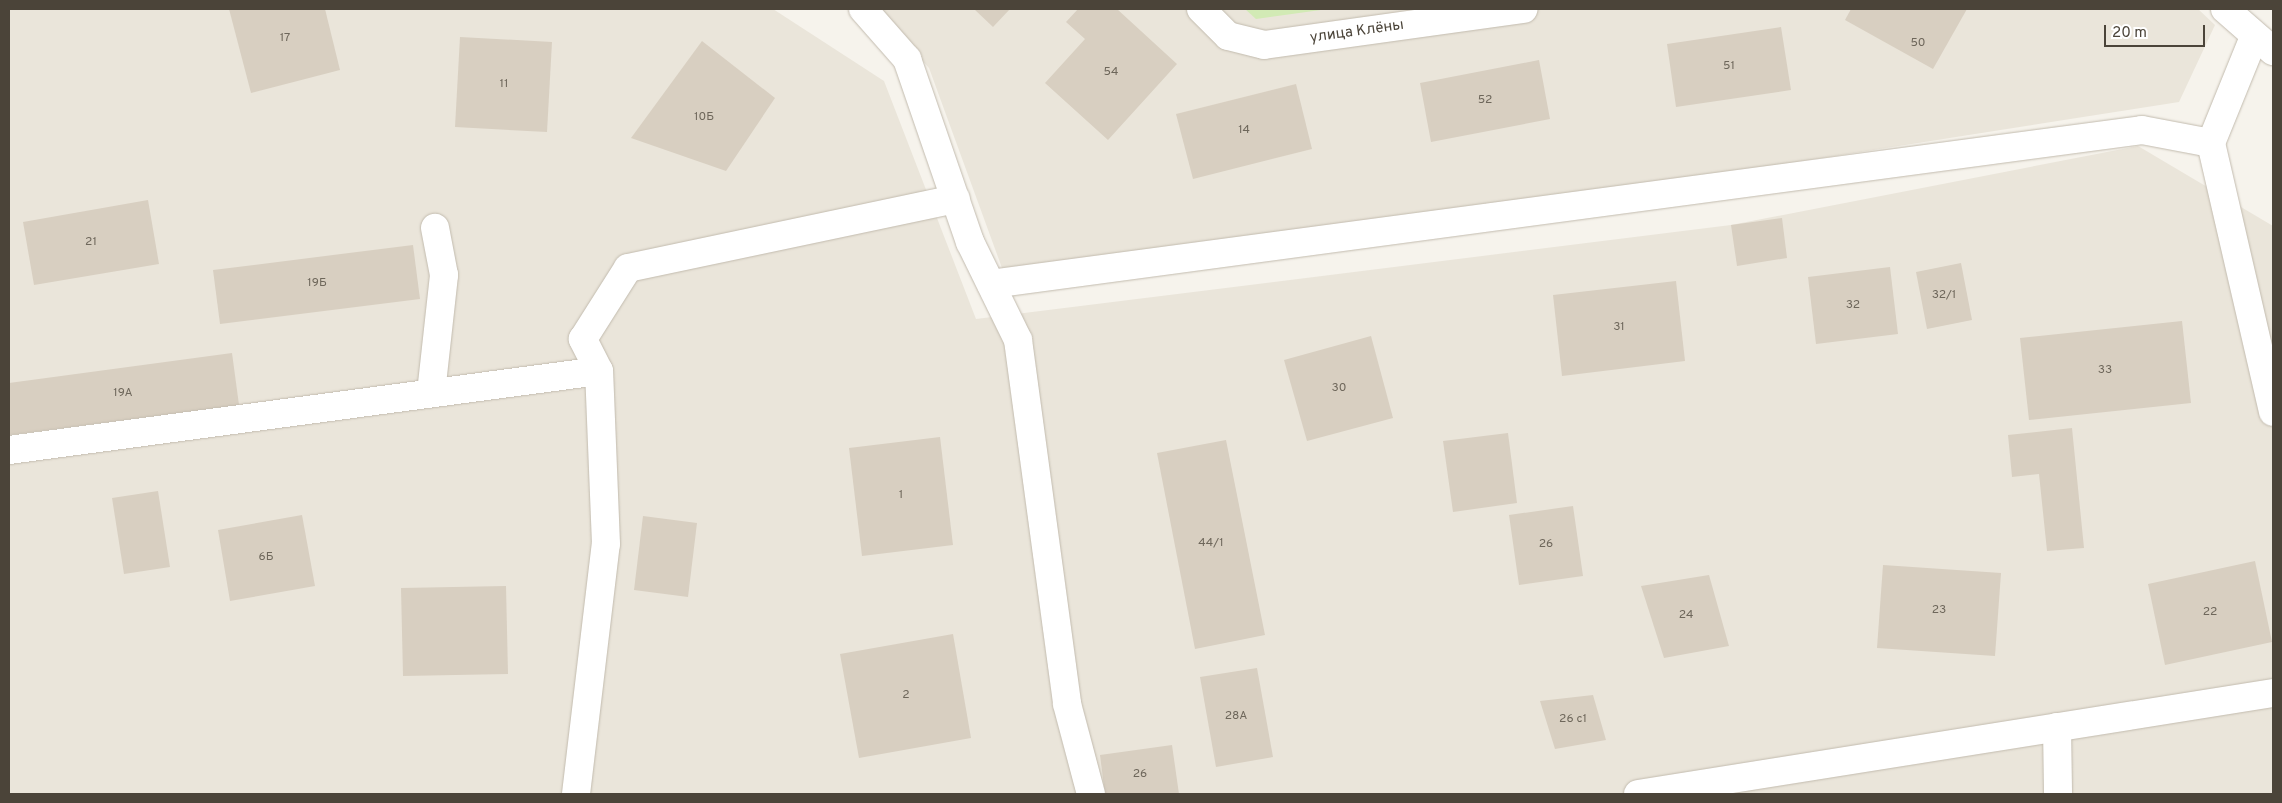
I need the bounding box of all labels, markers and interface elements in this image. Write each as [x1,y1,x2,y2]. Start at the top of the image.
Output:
scale bar [2107,15,2208,47]
street label: улица Клёны [1309,16,1405,48]
text: 20 m [2112,24,2147,43]
house number: 17 [280,32,290,46]
house number: 50 [1910,37,1926,51]
house number: 51 [1723,60,1735,74]
house number: 54 [1103,66,1119,80]
house number: 11 [500,78,508,92]
house number: 52 [1478,94,1492,108]
house number: 10Б [694,111,714,125]
house number: 14 [1238,124,1250,138]
house number: 21 [85,236,97,250]
house number: 19Б [307,277,327,291]
house number: 32/1 [1932,289,1956,303]
house number: 32 [1846,299,1860,313]
house number: 31 [1613,321,1625,335]
house number: 33 [2098,364,2112,378]
house number: 30 [1332,382,1346,396]
house number: 19А [113,387,133,401]
house number: 1 [899,489,903,503]
house number: 44/1 [1198,537,1224,551]
house number: 26 [1539,538,1553,552]
house number: 6Б [258,551,274,565]
house number: 23 [1932,604,1946,618]
house number: 22 [2203,606,2217,620]
house number: 24 [1679,609,1693,623]
house number: 2 [902,689,910,703]
house number: 28А [1225,710,1247,724]
house number: 26 с1 [1559,713,1587,727]
house number: 26 [1133,768,1147,782]

